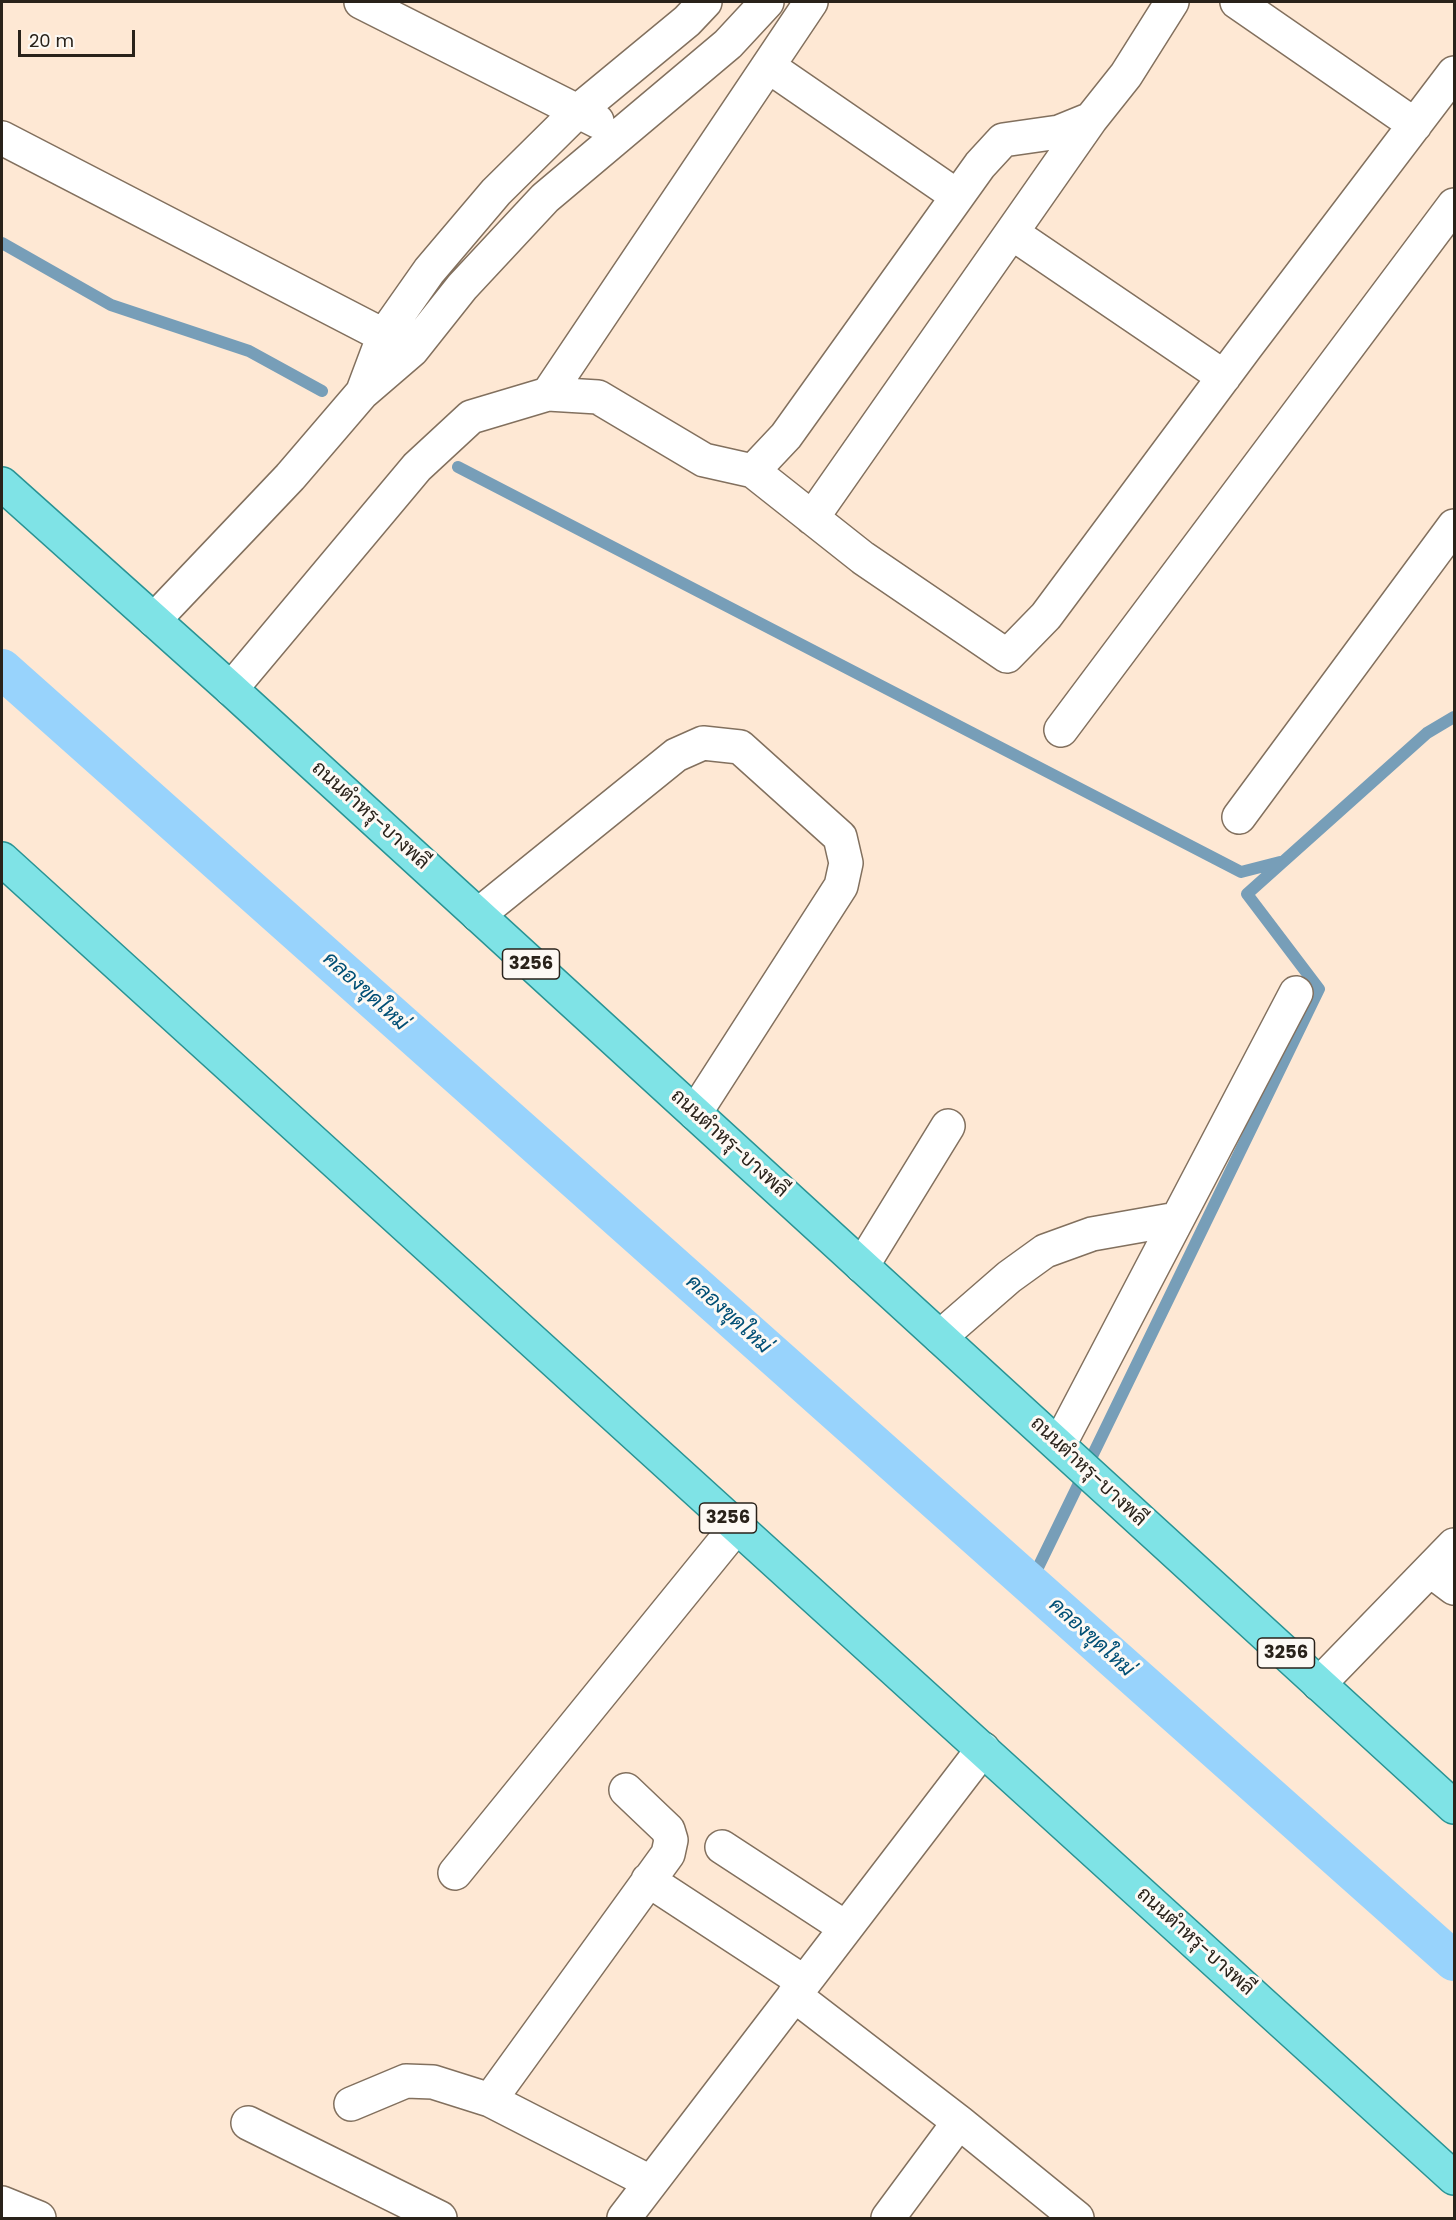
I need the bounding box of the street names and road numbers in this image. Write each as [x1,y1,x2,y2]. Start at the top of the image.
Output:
street label: ถนนตำหรุ-บางพลี [306,757,434,875]
road number: 3256 [502,949,560,979]
street label: ถนนตำหรุ-บางพลี [665,1085,793,1203]
street label: ถนนตำหรุ-บางพลี [1025,1412,1151,1532]
road number: 3256 [700,1503,756,1533]
road number: 3256 [1258,1638,1314,1668]
street label: ถนนตำหรุ-บางพลี [1131,1883,1259,2001]

